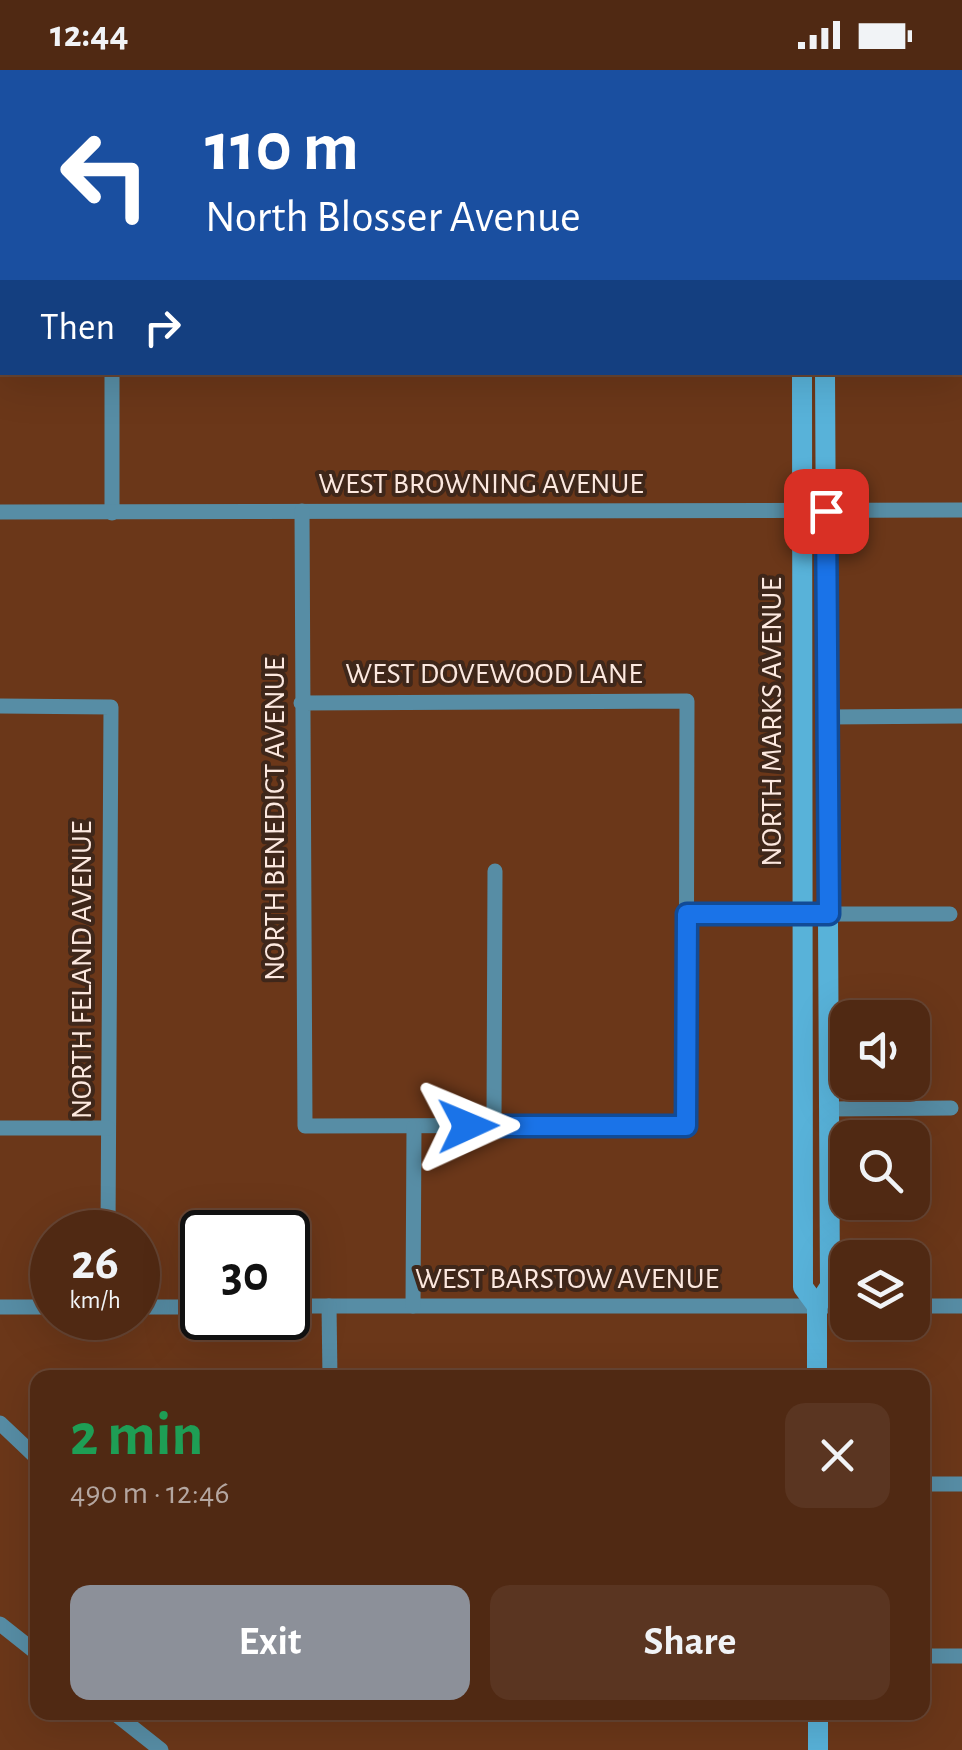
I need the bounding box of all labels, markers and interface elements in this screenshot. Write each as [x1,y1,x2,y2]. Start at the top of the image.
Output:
text: 12:44 [50,16,129,54]
icon: left [40,110,170,240]
text: 110 m [205,113,359,183]
text: North Blosser Avenue [205,195,581,240]
icon: right [135,300,190,355]
text: Then [40,309,115,347]
street label: WEST BROWNING AVENUE [318,469,644,499]
pin [784,469,869,554]
icon: arrive [799,484,854,539]
street label: NORTH MARKS AVENUE [757,577,787,867]
street label: NORTH BENEDICT AVENUE [260,657,290,981]
street label: WEST DOVEWOOD LANE [345,659,643,689]
street label: NORTH FELAND AVENUE [67,821,97,1119]
map controls [830,1000,930,1340]
button: sound [830,1000,930,1100]
position arrow [416,1074,520,1178]
button: search [830,1120,930,1220]
speed limit sign: 30 [180,1210,310,1340]
text: 26 [71,1238,119,1288]
button: layers [830,1240,930,1340]
street label: WEST BARSTOW AVENUE [415,1264,719,1294]
text: km/h [69,1288,121,1313]
button: close [785,1403,890,1508]
text: 2 min [70,1406,203,1466]
text: 490 m · 12:46 [70,1477,229,1509]
button: Exit [70,1585,470,1700]
button: Share [490,1585,890,1700]

